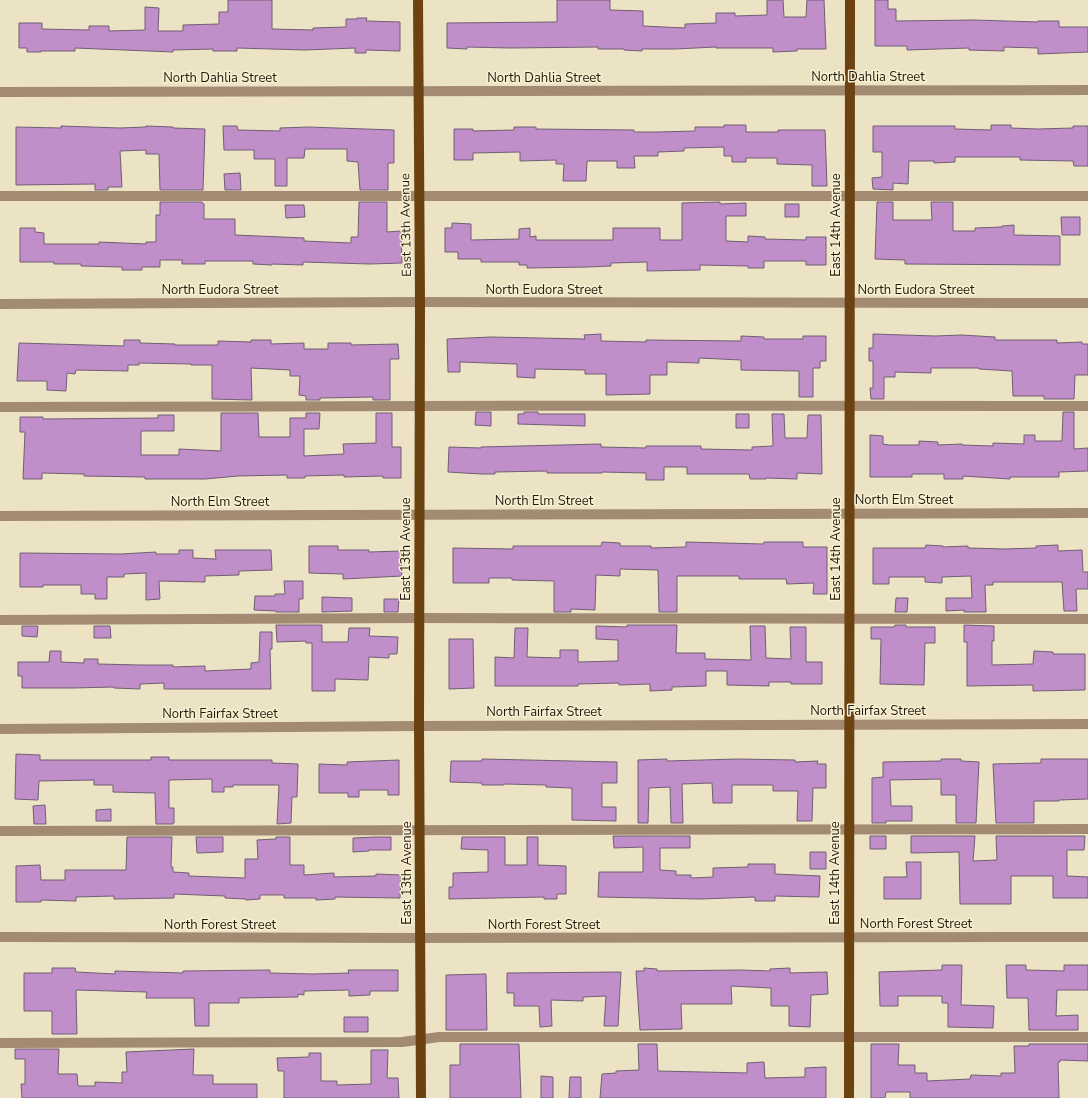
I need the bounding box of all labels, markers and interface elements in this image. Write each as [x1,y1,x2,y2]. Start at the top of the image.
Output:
street label: North Dahlia Street [811,68,925,86]
street label: North Dahlia Street [163,69,277,87]
street label: North Dahlia Street [487,69,601,87]
street label: East 13th Avenue [396,173,416,277]
street label: East 14th Avenue [827,173,845,277]
street label: North Eudora Street [161,281,279,299]
street label: North Eudora Street [485,281,603,299]
street label: North Eudora Street [857,281,975,299]
street label: North Elm Street [855,491,954,509]
street label: North Elm Street [495,492,594,510]
street label: North Elm Street [171,493,270,511]
street label: East 13th Avenue [397,497,415,601]
street label: East 14th Avenue [827,497,845,601]
street label: North Fairfax Street [810,702,926,720]
street label: North Fairfax Street [486,703,602,721]
street label: North Fairfax Street [162,705,278,723]
street label: East 13th Avenue [398,821,416,925]
street label: East 14th Avenue [826,821,844,925]
street label: North Forest Street [860,915,973,933]
street label: North Forest Street [164,916,277,934]
street label: North Forest Street [488,916,601,934]

